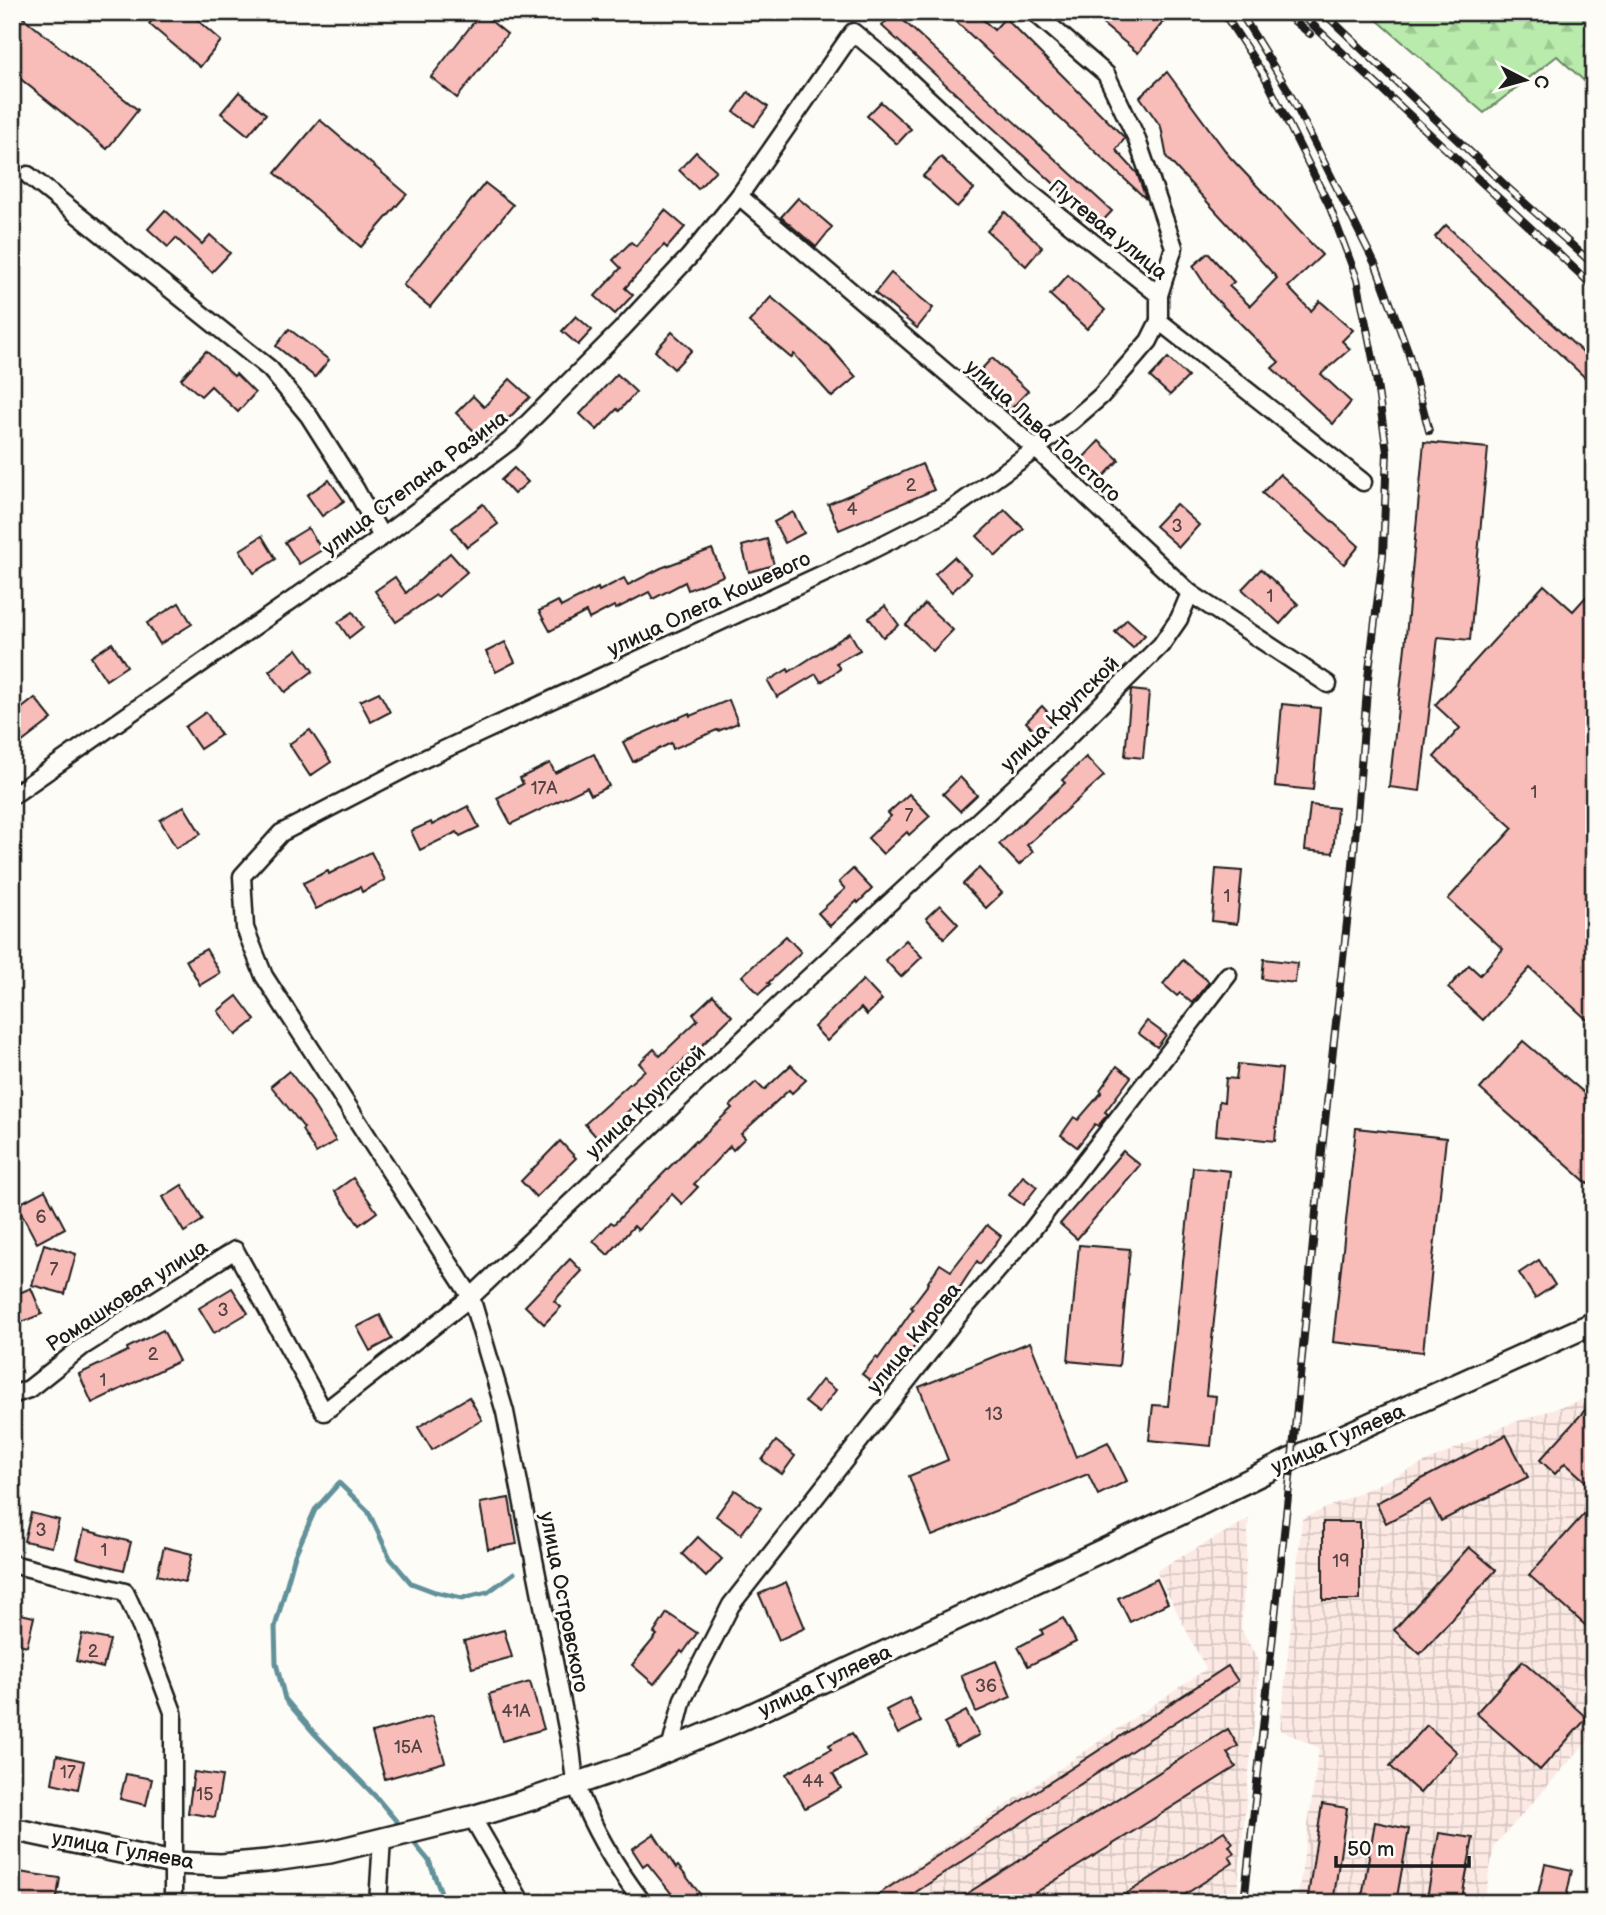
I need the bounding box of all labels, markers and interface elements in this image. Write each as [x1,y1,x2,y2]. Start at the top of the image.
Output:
north arrow [1490,46,1560,116]
text: С [1528,74,1553,89]
street label: Путевая улица [1044,174,1173,286]
street label: улица Льва Толстого [960,355,1126,507]
street label: улица Степана Разина [317,405,513,561]
house number: 2 [906,475,917,496]
house number: 4 [847,499,858,520]
house number: 3 [1171,516,1183,537]
street label: улица Олега Кошевого [603,546,815,662]
house number: 1 [1267,586,1273,607]
street label: улица Крупской [996,651,1124,777]
house number: 17А [531,778,557,799]
house number: 1 [1531,782,1537,803]
house number: 7 [905,805,914,826]
house number: 1 [1224,886,1230,907]
street label: улица Крупской [581,1040,711,1164]
house number: 6 [36,1207,47,1228]
street label: Ромашковая улица [42,1234,213,1357]
house number: 7 [50,1259,59,1280]
street label: улица Кирова [862,1277,967,1398]
house number: 3 [217,1300,229,1321]
house number: 2 [148,1344,159,1365]
house number: 1 [100,1370,106,1391]
street label: улица Гуляева [1267,1398,1409,1480]
house number: 13 [985,1404,1003,1425]
street label: улица Островского [534,1510,594,1694]
house number: 3 [35,1520,47,1541]
house number: 1 [101,1540,107,1561]
house number: 19 [1332,1551,1350,1572]
street label: улица Гуляева [755,1639,896,1723]
house number: 2 [88,1641,99,1662]
house number: 36 [975,1676,997,1697]
house number: 41А [502,1701,531,1722]
house number: 15А [394,1737,422,1758]
house number: 17 [60,1762,76,1783]
house number: 44 [802,1771,824,1792]
house number: 15 [196,1784,214,1805]
scale bar [1336,1824,1470,1868]
street label: улица Гуляева [50,1825,197,1875]
text: 50 m [1347,1837,1394,1862]

